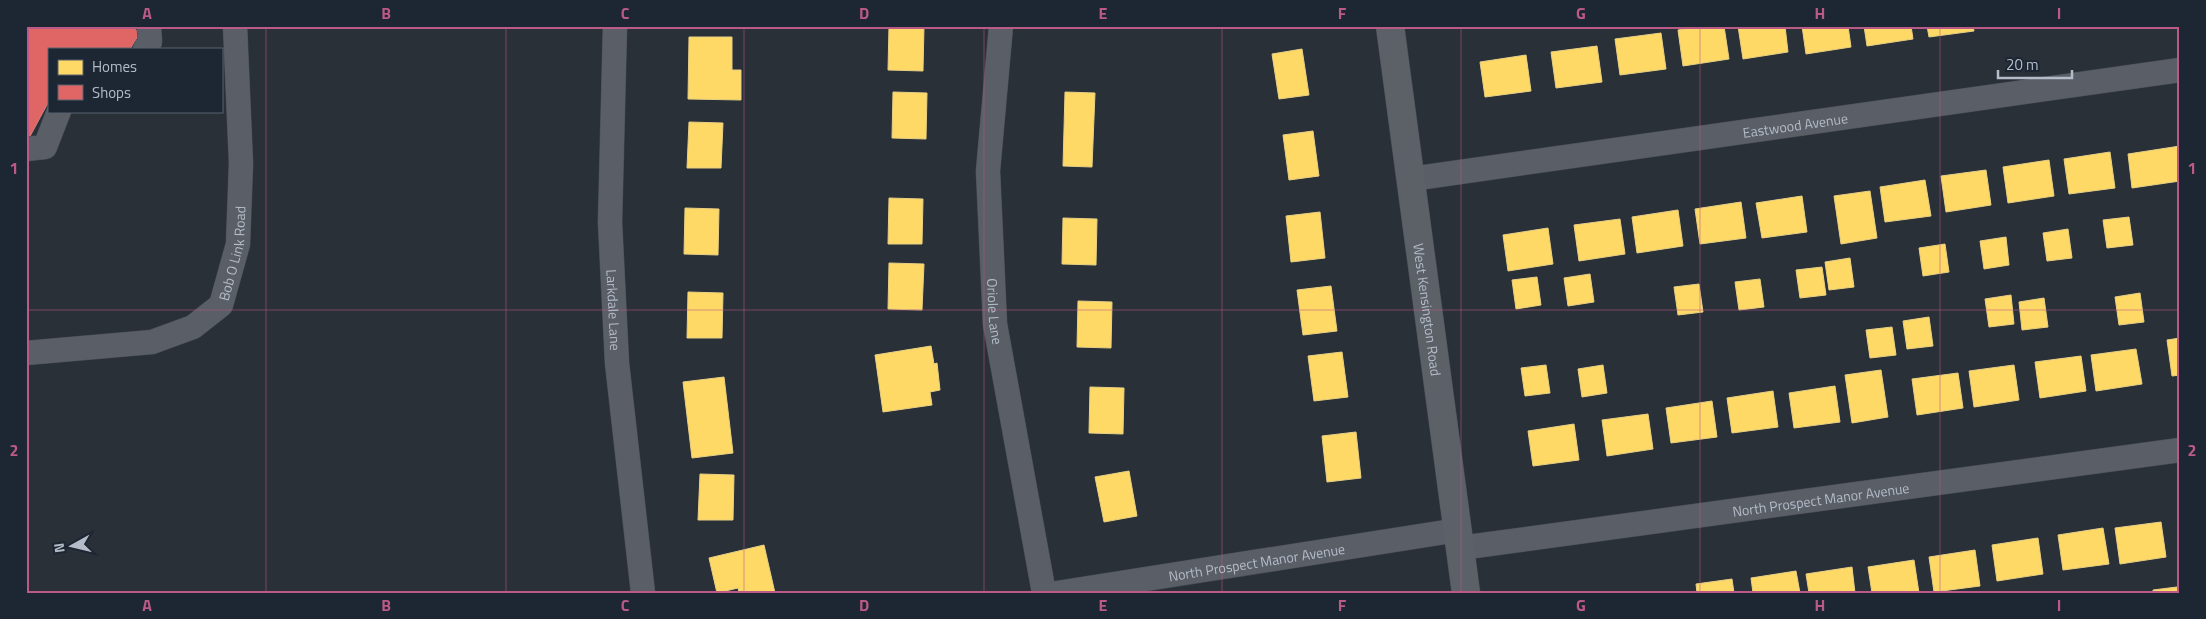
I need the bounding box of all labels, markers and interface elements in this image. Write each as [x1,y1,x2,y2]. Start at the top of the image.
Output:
text: A [142,1,152,25]
text: B [381,1,391,25]
text: C [621,1,630,25]
text: D [859,1,869,25]
text: E [1099,1,1108,25]
text: F [1338,1,1347,25]
text: G [1576,1,1586,25]
text: H [1815,1,1825,25]
text: I [2057,1,2061,25]
legend [48,48,222,112]
scale bar [1998,48,2072,80]
text: 20 m [2006,53,2039,76]
text: Homes [92,55,137,78]
text: Shops [92,81,131,104]
street label: Eastwood Avenue [1741,107,1849,142]
text: 1 [10,156,18,180]
text: 1 [2188,156,2196,180]
street label: Bob O Link Road [212,206,250,303]
street label: West Kensington Road [1409,242,1447,377]
street label: Larkdale Lane [602,269,627,351]
street label: Oriole Lane [982,278,1009,346]
text: 2 [10,438,18,462]
text: 2 [2188,438,2196,462]
street label: North Prospect Manor Avenue [1731,476,1910,521]
north arrow [48,522,98,572]
street label: North Prospect Manor Avenue [1167,537,1346,586]
text: N [48,542,70,554]
text: A [142,593,152,617]
text: B [381,593,391,617]
text: C [621,593,630,617]
text: D [859,593,869,617]
text: E [1099,593,1108,617]
text: F [1338,593,1347,617]
text: G [1576,593,1586,617]
text: H [1815,593,1825,617]
text: I [2057,593,2061,617]

